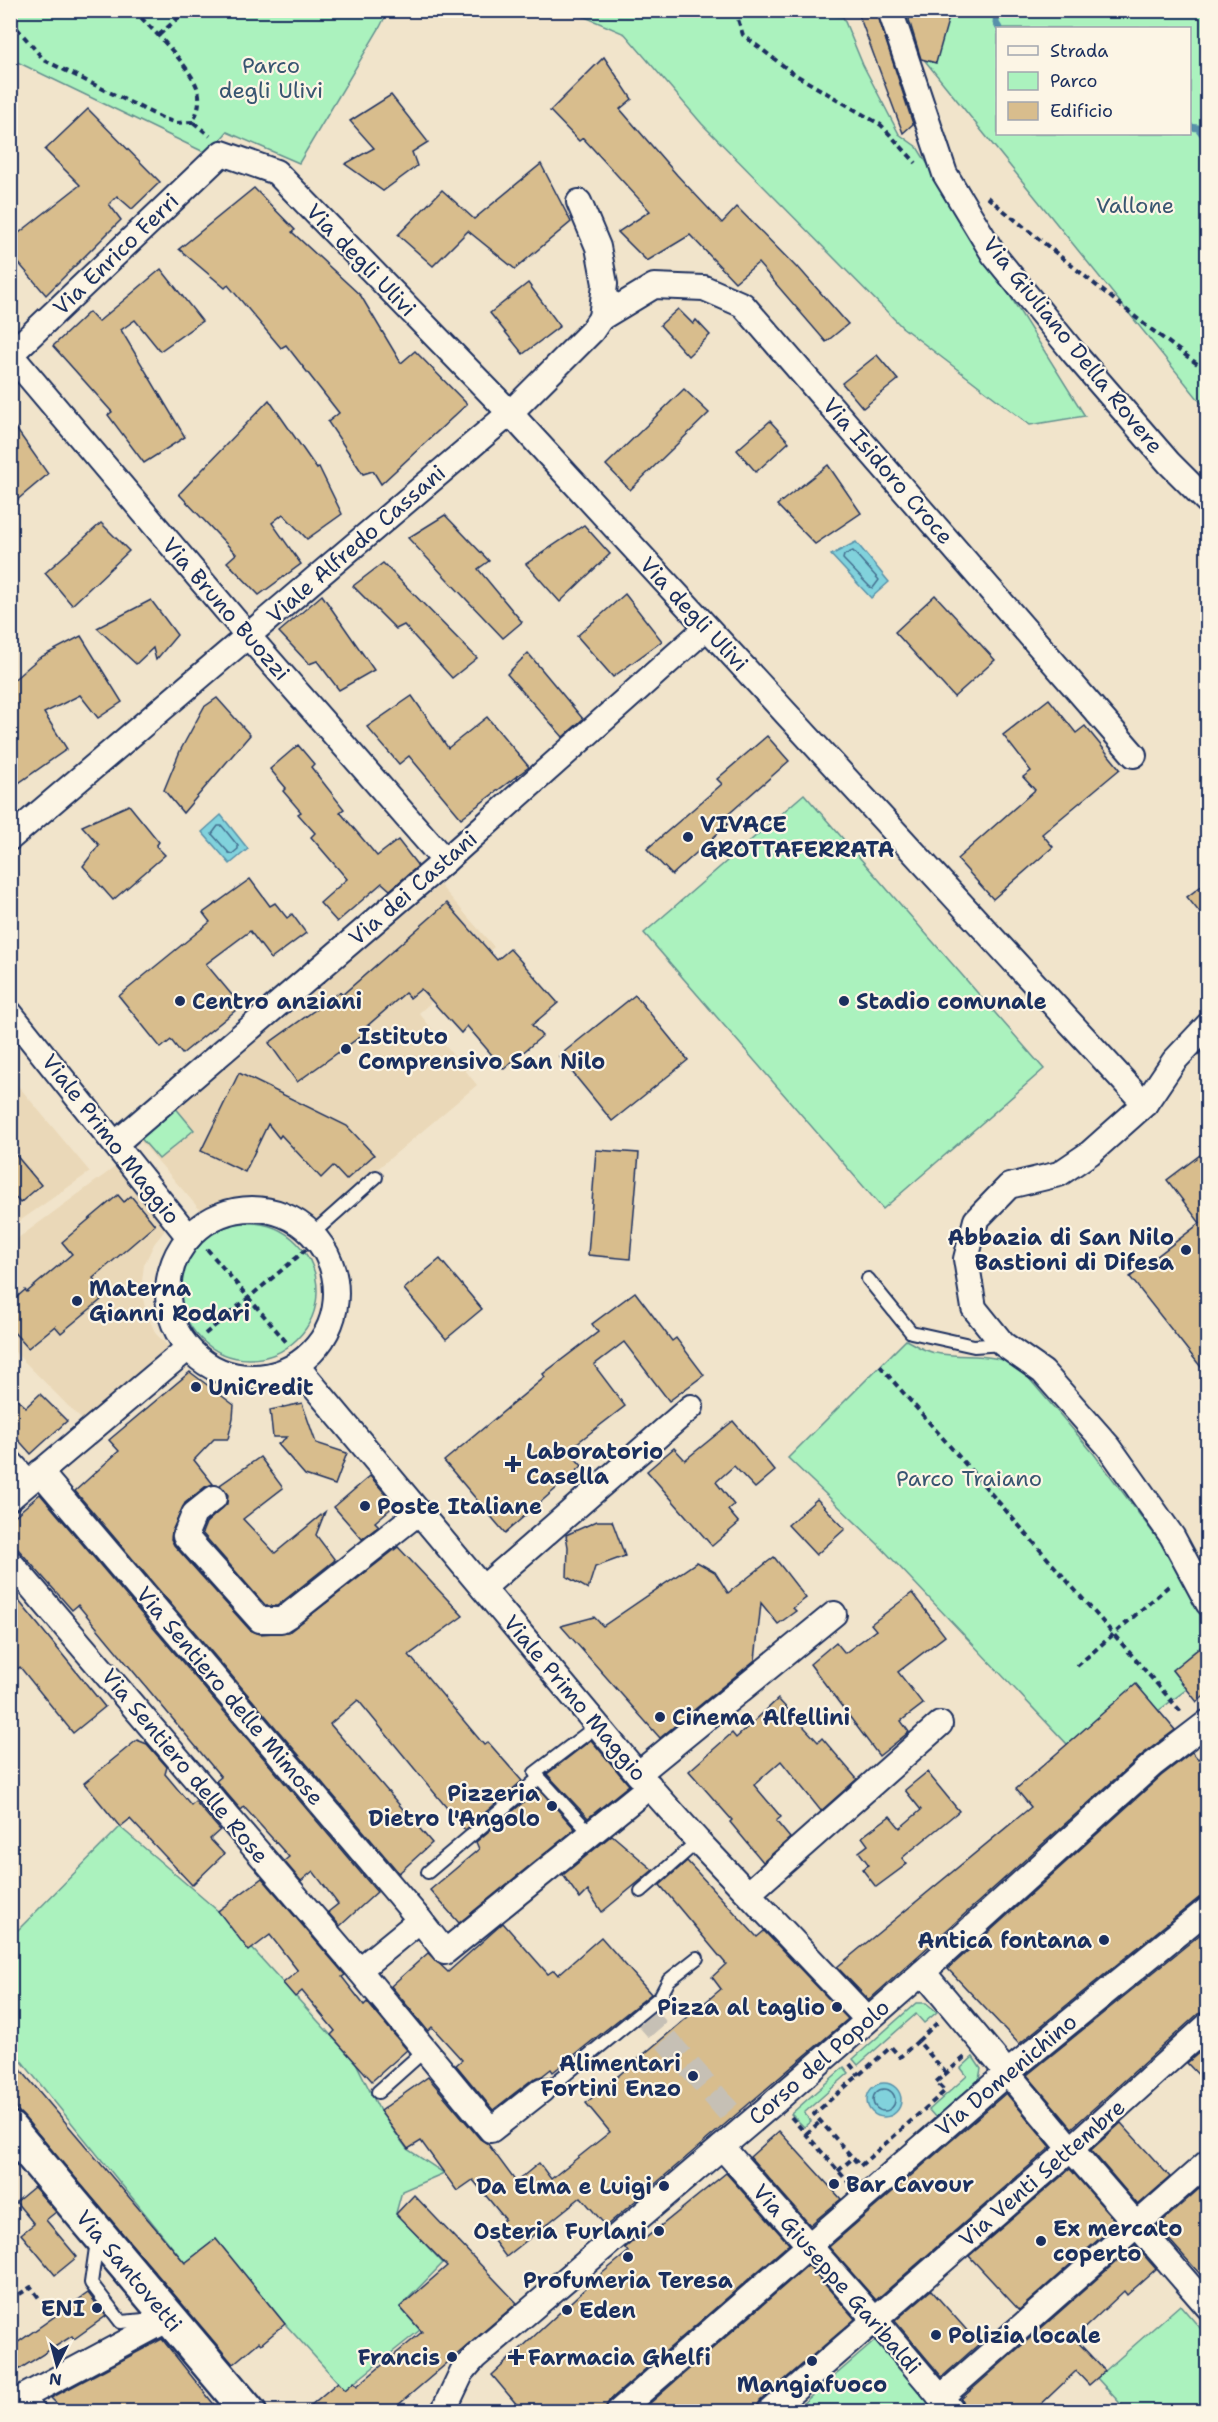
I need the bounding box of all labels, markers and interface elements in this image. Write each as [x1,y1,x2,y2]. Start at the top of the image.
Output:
legend [996,27,1191,135]
text: Strada [1050,39,1109,63]
park label: Parco degli Ulivi [219,51,323,105]
text: Parco [1050,69,1098,93]
text: Edificio [1050,99,1113,123]
street label: Via Enrico Ferri [47,186,185,322]
park label: Vallone [1096,191,1174,220]
street label: Via degli Ulivi [300,197,422,323]
street label: Via Giuliano Della Rovere [976,230,1170,460]
street label: Via Isidoro Croce [816,392,960,550]
street label: Viale Alfredo Cassani [261,458,451,630]
street label: Via Bruno Buozzi [156,531,296,687]
street label: Via degli Ulivi [633,550,755,678]
place label: VIVACE GROTTAFERRATA [700,810,895,864]
street label: Via dei Castani [343,824,483,952]
marker: VIVACE GROTTAFERRATA [681,830,695,844]
place label: Centro anziani [192,987,362,1016]
place label: Stadio comunale [856,987,1047,1016]
marker: Centro anziani [173,994,187,1008]
marker: Stadio comunale [837,994,851,1008]
place label: Istituto Comprensivo San Nilo [358,1022,605,1076]
marker: Istituto Comprensivo San Nilo [339,1042,353,1056]
street label: Viale Primo Maggio [35,1048,187,1230]
place label: Abbazia di San Nilo Bastioni di Difesa [948,1223,1174,1277]
marker: Abbazia di San Nilo Bastioni di Difesa [1179,1243,1193,1257]
place label: Materna Gianni Rodari [89,1274,250,1328]
marker: Materna Gianni Rodari [70,1294,84,1308]
place label: UniCredit [208,1373,314,1402]
marker: UniCredit [189,1380,203,1394]
place label: Laboratorio Casella [526,1437,663,1491]
marker: Laboratorio Casella [504,1455,522,1473]
park label: Parco Traiano [896,1464,1042,1493]
place label: Poste Italiane [377,1492,542,1521]
marker: Poste Italiane [358,1499,372,1513]
street label: Via Sentiero delle Mimose [130,1580,330,1812]
street label: Viale Primo Maggio [497,1609,653,1787]
street label: Via Sentiero delle Rose [95,1662,275,1870]
place label: Cinema Alfellini [672,1703,850,1732]
marker: Cinema Alfellini [653,1710,667,1724]
place label: Pizzeria Dietro l'Angolo [368,1779,540,1833]
marker: Pizzeria Dietro l'Angolo [545,1799,559,1813]
place label: Antica fontana [917,1926,1092,1955]
marker: Antica fontana [1097,1933,1111,1947]
place label: Pizza al taglio [657,1993,825,2022]
street label: Corso del Popolo [742,1993,896,2131]
marker: Pizza al taglio [830,2000,844,2014]
street label: Via Domenichino [929,2007,1083,2143]
place label: Alimentari Fortini Enzo [541,2049,681,2103]
marker: Alimentari Fortini Enzo [686,2069,700,2083]
street label: Via Venti Settembre [953,2093,1131,2253]
place label: Bar Cavour [846,2170,974,2199]
place label: Da Elma e Luigi [476,2172,652,2201]
marker: Bar Cavour [827,2177,841,2191]
street label: Via Giuseppe Garibaldi [746,2178,928,2380]
marker: Da Elma e Luigi [657,2179,671,2193]
street label: Via Santovetti [69,2204,189,2338]
place label: Ex mercato coperto [1053,2214,1183,2268]
place label: Osteria Furlani [473,2217,647,2246]
marker: Osteria Furlani [652,2224,666,2238]
marker: Ex mercato coperto [1034,2234,1048,2248]
marker: Profumeria Teresa [621,2250,635,2264]
place label: Profumeria Teresa [523,2266,733,2295]
place label: ENI [41,2294,85,2323]
place label: Eden [579,2296,636,2325]
marker: ENI [90,2301,104,2315]
marker: Eden [560,2303,574,2317]
place label: Polizia locale [948,2321,1101,2350]
marker: Polizia locale [929,2328,943,2342]
north arrow [27,2335,87,2395]
place label: Francis [358,2343,440,2372]
place label: Farmacia Ghelfi [528,2343,711,2372]
marker: Francis [445,2350,459,2364]
marker: Farmacia Ghelfi [509,2350,523,2364]
marker: Mangiafuoco [805,2354,819,2368]
text: N [48,2368,63,2391]
place label: Mangiafuoco [737,2370,887,2399]

